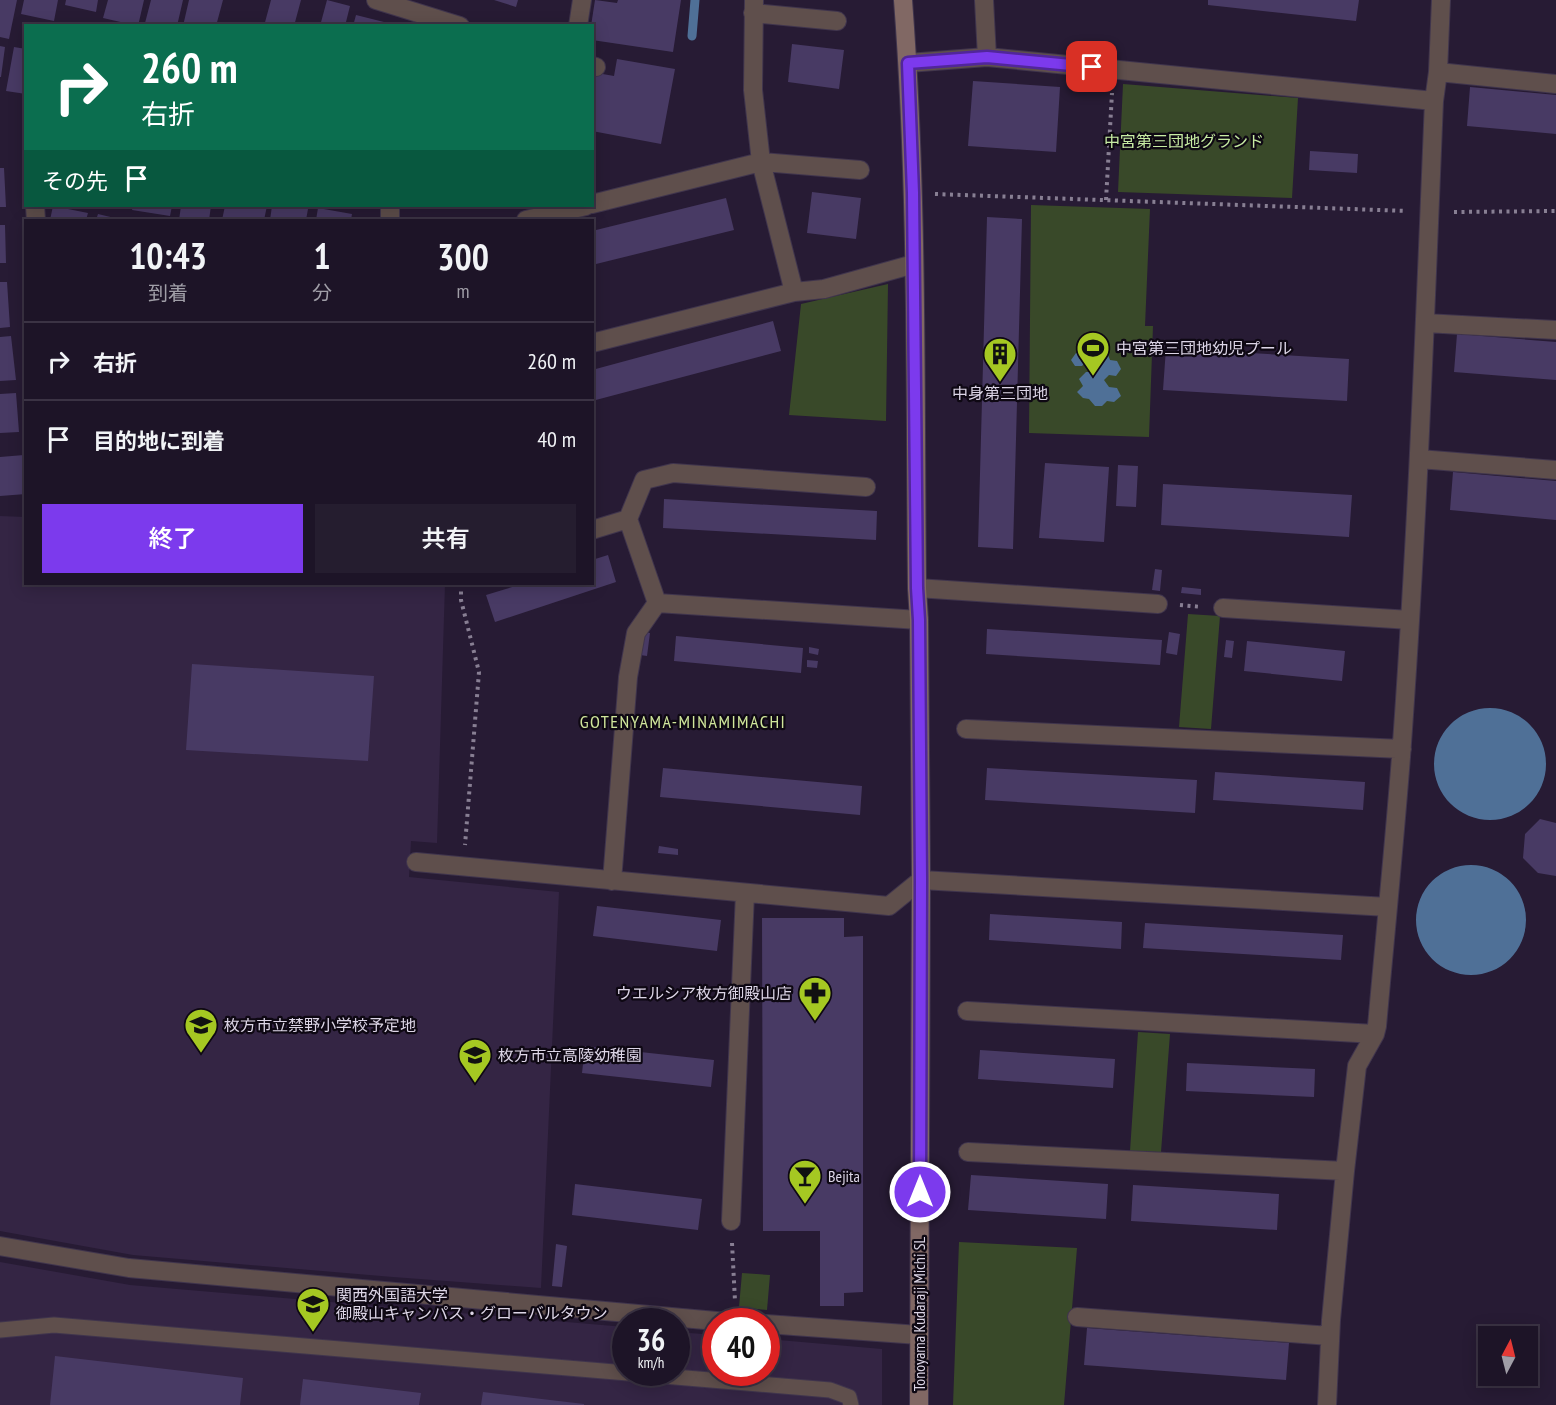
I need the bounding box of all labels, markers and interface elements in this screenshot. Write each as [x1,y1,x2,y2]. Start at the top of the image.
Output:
text: 260 m [141,40,238,95]
pin [1066,41,1117,92]
icon: right [42,48,120,126]
icon: arrive [1075,50,1108,83]
text: 右折 [141,97,195,131]
park label: 中宮第三団地グランド [1104,131,1264,151]
icon: arrive [120,162,153,195]
text: その先 [42,167,108,195]
text: 10:43 [129,232,207,279]
text: 1 [314,232,331,279]
text: 300 [437,233,489,280]
text: m [457,278,470,304]
text: 到着 [148,280,188,306]
text: 分 [312,280,332,306]
sports icon: 中宮第三団地幼児プール [1075,330,1111,377]
building icon: 中身第三団地 [982,336,1018,383]
place label: 中宮第三団地幼児プール [1116,338,1292,358]
icon: right [42,345,75,378]
text: 260 m [527,347,576,375]
text: 右折 [93,349,137,377]
place label: 中身第三団地 [952,383,1048,403]
icon: arrive [42,423,75,456]
text: 40 m [537,425,576,453]
text: 目的地に到着 [93,427,225,455]
button: 終了 [42,504,303,573]
button: 共有 [315,504,576,573]
district label: GOTENYAMA-MINAMIMACHI [580,710,786,733]
pharmacy icon: ウエルシア枚方御殿山店 [797,975,833,1022]
place label: ウエルシア枚方御殿山店 [616,983,792,1003]
school or university icon: 枚方市立禁野小学校予定地 [183,1007,219,1054]
place label: 枚方市立禁野小学校予定地 [224,1015,416,1035]
school or university icon: 枚方市立高陵幼稚園 [457,1037,493,1084]
place label: 枚方市立高陵幼稚園 [498,1045,642,1065]
bar icon: Bejita [787,1158,823,1205]
position arrow [888,1160,952,1224]
place label: Bejita [828,1166,860,1186]
street label: Tonoyama Kudaraji Michi SL [909,1236,929,1391]
place label: 関西外国語大学 御殿山キャンパス・グローバルタウン [336,1285,608,1323]
school or university icon: 関西外国語大学 御殿山キャンパス・グローバルタウン [295,1286,331,1333]
speed limit sign: 40 [702,1308,780,1386]
text: 36 [637,1320,665,1359]
north arrow [1478,1326,1538,1386]
map controls [1478,1326,1538,1386]
text: km/h [638,1353,664,1372]

